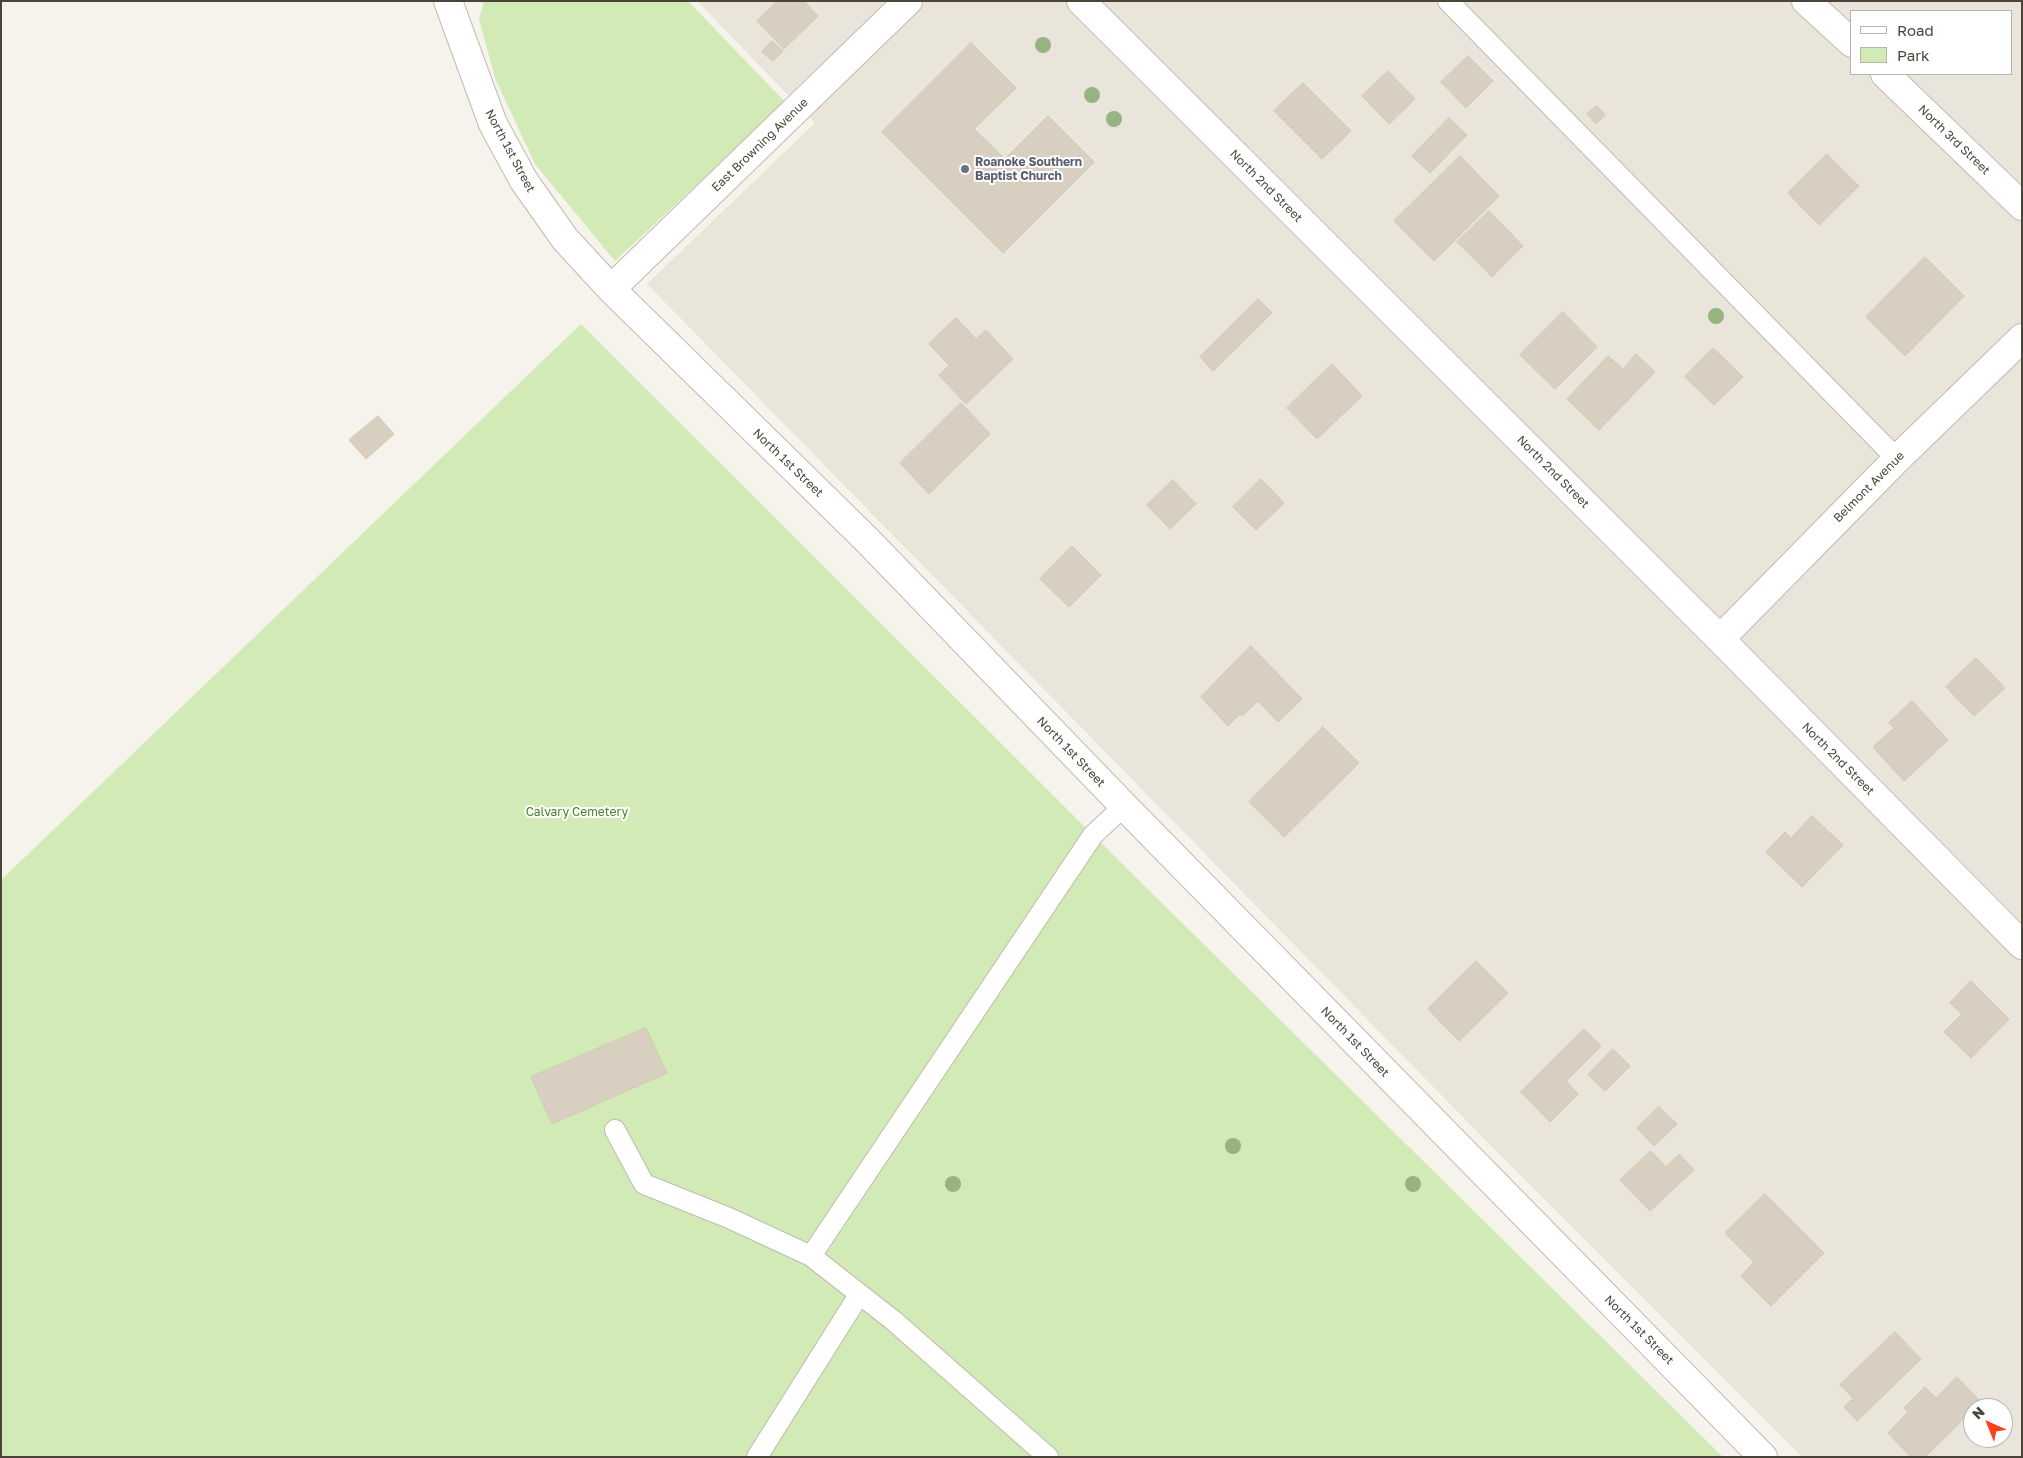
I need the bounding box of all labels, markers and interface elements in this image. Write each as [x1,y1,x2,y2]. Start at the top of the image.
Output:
legend [1850,10,2013,75]
text: Road [1897,21,1934,39]
text: Park [1897,46,1929,64]
street label: East Browning Avenue [709,95,811,195]
street label: North 3rd Street [1915,102,1993,178]
street label: North 1st Street [482,107,538,195]
street label: North 2nd Street [1227,147,1305,225]
place label: Roanoke Southern Baptist Church [975,155,1082,183]
marker: Roanoke Southern Baptist Church [959,163,971,175]
street label: North 1st Street [750,426,826,500]
street label: North 2nd Street [1514,433,1592,511]
street label: Belmont Avenue [1831,449,1907,525]
street label: North 1st Street [1034,714,1108,790]
street label: North 2nd Street [1799,720,1877,798]
park label: Calvary Cemetery [526,805,628,819]
street label: North 1st Street [1318,1004,1392,1080]
street label: North 1st Street [1601,1292,1677,1368]
north arrow [1963,1398,2013,1448]
text: N [1968,1403,1988,1422]

